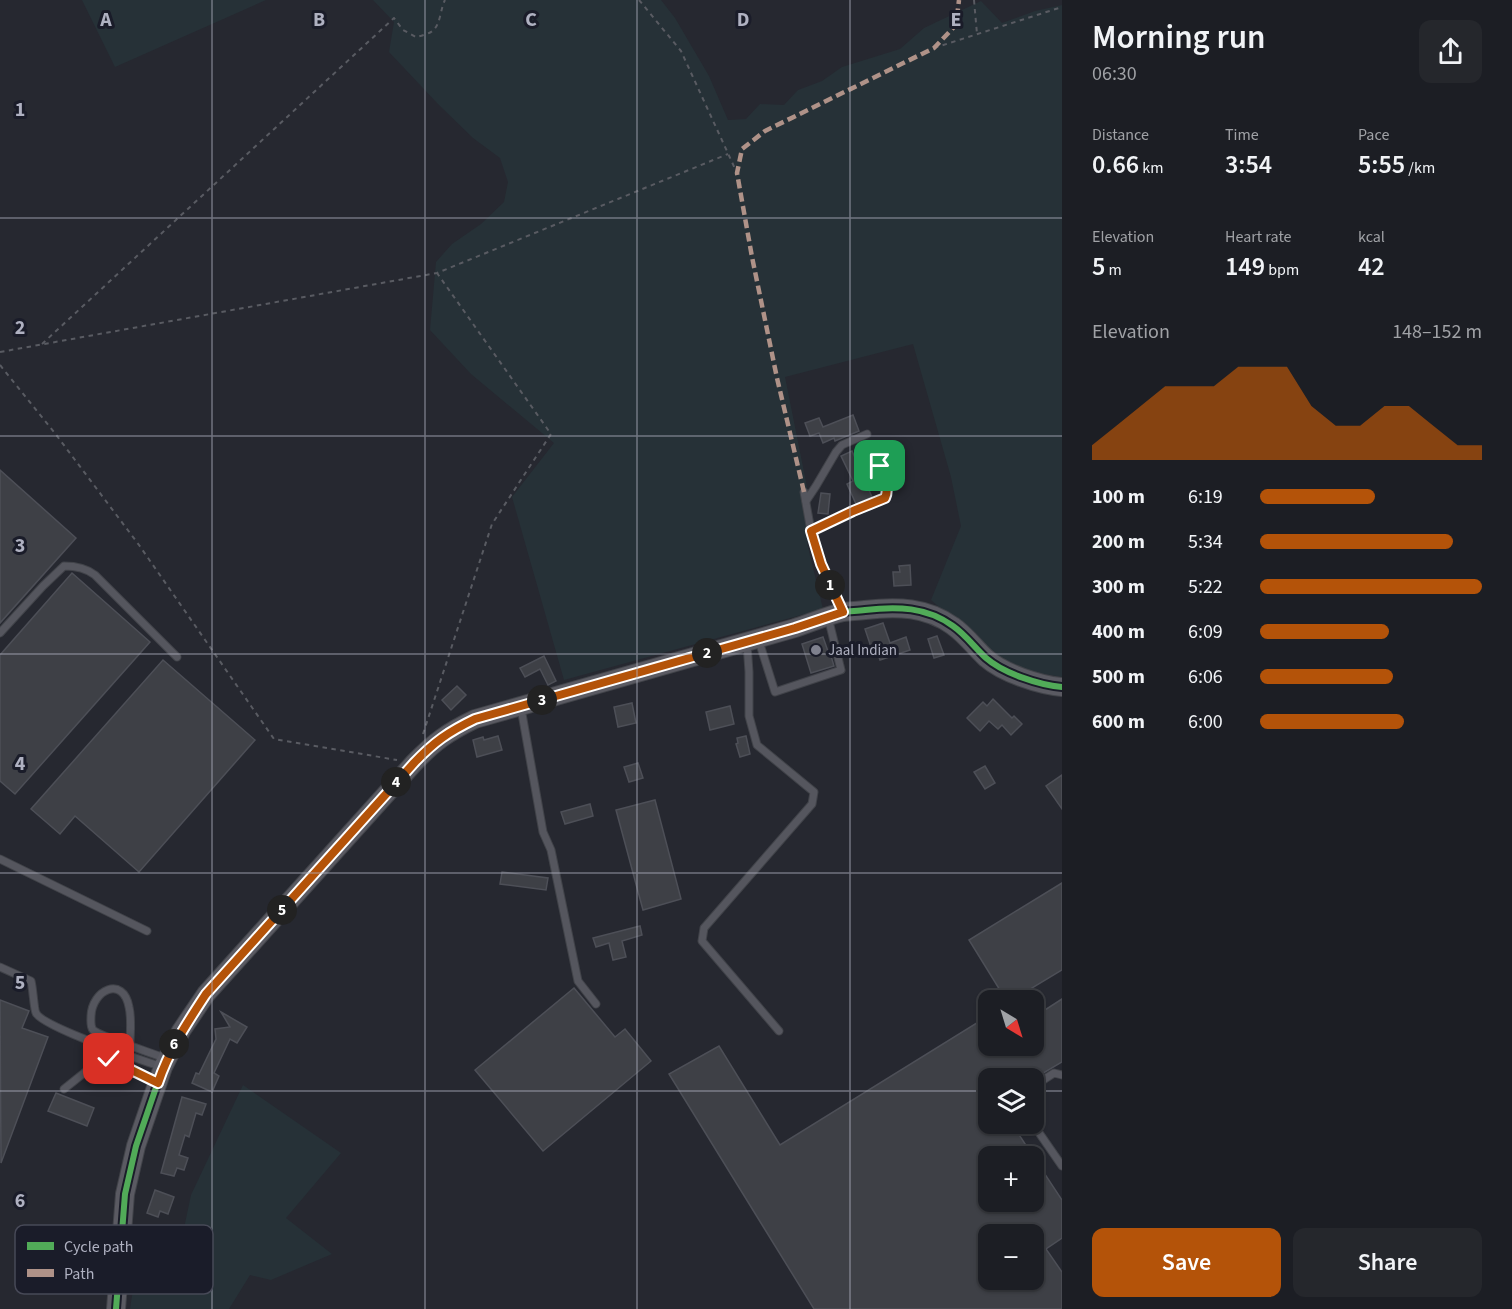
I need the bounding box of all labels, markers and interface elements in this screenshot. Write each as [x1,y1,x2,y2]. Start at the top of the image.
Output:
text: A [99,6,112,34]
text: B [313,6,325,34]
text: C [525,6,537,34]
text: D [737,6,749,34]
text: E [951,6,961,34]
text: Morning run [1092,14,1266,61]
button: share [1419,20,1482,83]
text: 06:30 [1092,60,1137,88]
text: 1 [15,96,25,124]
text: Distance [1092,124,1149,146]
text: Time [1225,124,1259,146]
text: Pace [1358,124,1389,146]
text: 0.66 [1092,146,1139,183]
text: 3:54 [1225,146,1272,183]
text: 5:55 [1358,146,1405,183]
text: km [1139,157,1164,179]
text: /km [1405,157,1435,179]
text: Elevation [1092,226,1154,248]
text: Heart rate [1225,226,1292,248]
text: kcal [1358,226,1385,248]
text: 5 [1092,248,1105,285]
text: 149 [1225,248,1265,285]
text: 42 [1358,248,1385,285]
text: m [1105,259,1122,281]
text: bpm [1265,259,1299,281]
text: 2 [15,314,25,342]
text: Elevation [1092,318,1170,346]
text: 148–152 m [1392,318,1482,346]
pin [854,440,905,491]
icon: arrive [863,449,896,482]
text: 100 m [1092,483,1145,511]
text: 6:19 [1188,483,1223,511]
text: 200 m [1092,528,1145,556]
text: 5:34 [1188,528,1223,556]
text: 3 [15,532,25,560]
pin: 1 [815,570,845,600]
text: 300 m [1092,573,1145,601]
text: 5:22 [1188,573,1223,601]
text: 1 [826,574,834,596]
text: 400 m [1092,618,1145,646]
text: 6:09 [1188,618,1223,646]
pin: 2 [692,638,722,668]
place label: Jaal Indian [828,640,897,661]
text: 2 [703,642,711,664]
marker: Jaal Indian [809,643,823,657]
text: 500 m [1092,663,1145,691]
text: 6:06 [1188,663,1223,691]
pin: 3 [527,685,557,715]
text: 3 [538,689,546,711]
text: 600 m [1092,708,1145,736]
text: 6:00 [1188,708,1223,736]
text: 4 [15,750,26,778]
pin: 4 [381,767,411,797]
text: 4 [392,771,400,793]
pin: 5 [267,895,297,925]
text: 5 [278,899,286,921]
text: 5 [15,969,25,997]
north arrow [978,990,1044,1056]
map controls [978,990,1044,1290]
pin: 6 [159,1029,189,1059]
pin [83,1033,134,1084]
text: 6 [170,1033,178,1055]
icon: check [92,1042,125,1075]
button: layers [978,1068,1044,1134]
button: + [978,1146,1044,1212]
text: 6 [15,1187,25,1215]
button: − [978,1224,1044,1290]
legend [15,1225,213,1294]
button: Save [1092,1228,1281,1297]
button: Share [1293,1228,1482,1297]
text: Cycle path [64,1236,133,1258]
text: Path [64,1263,94,1285]

